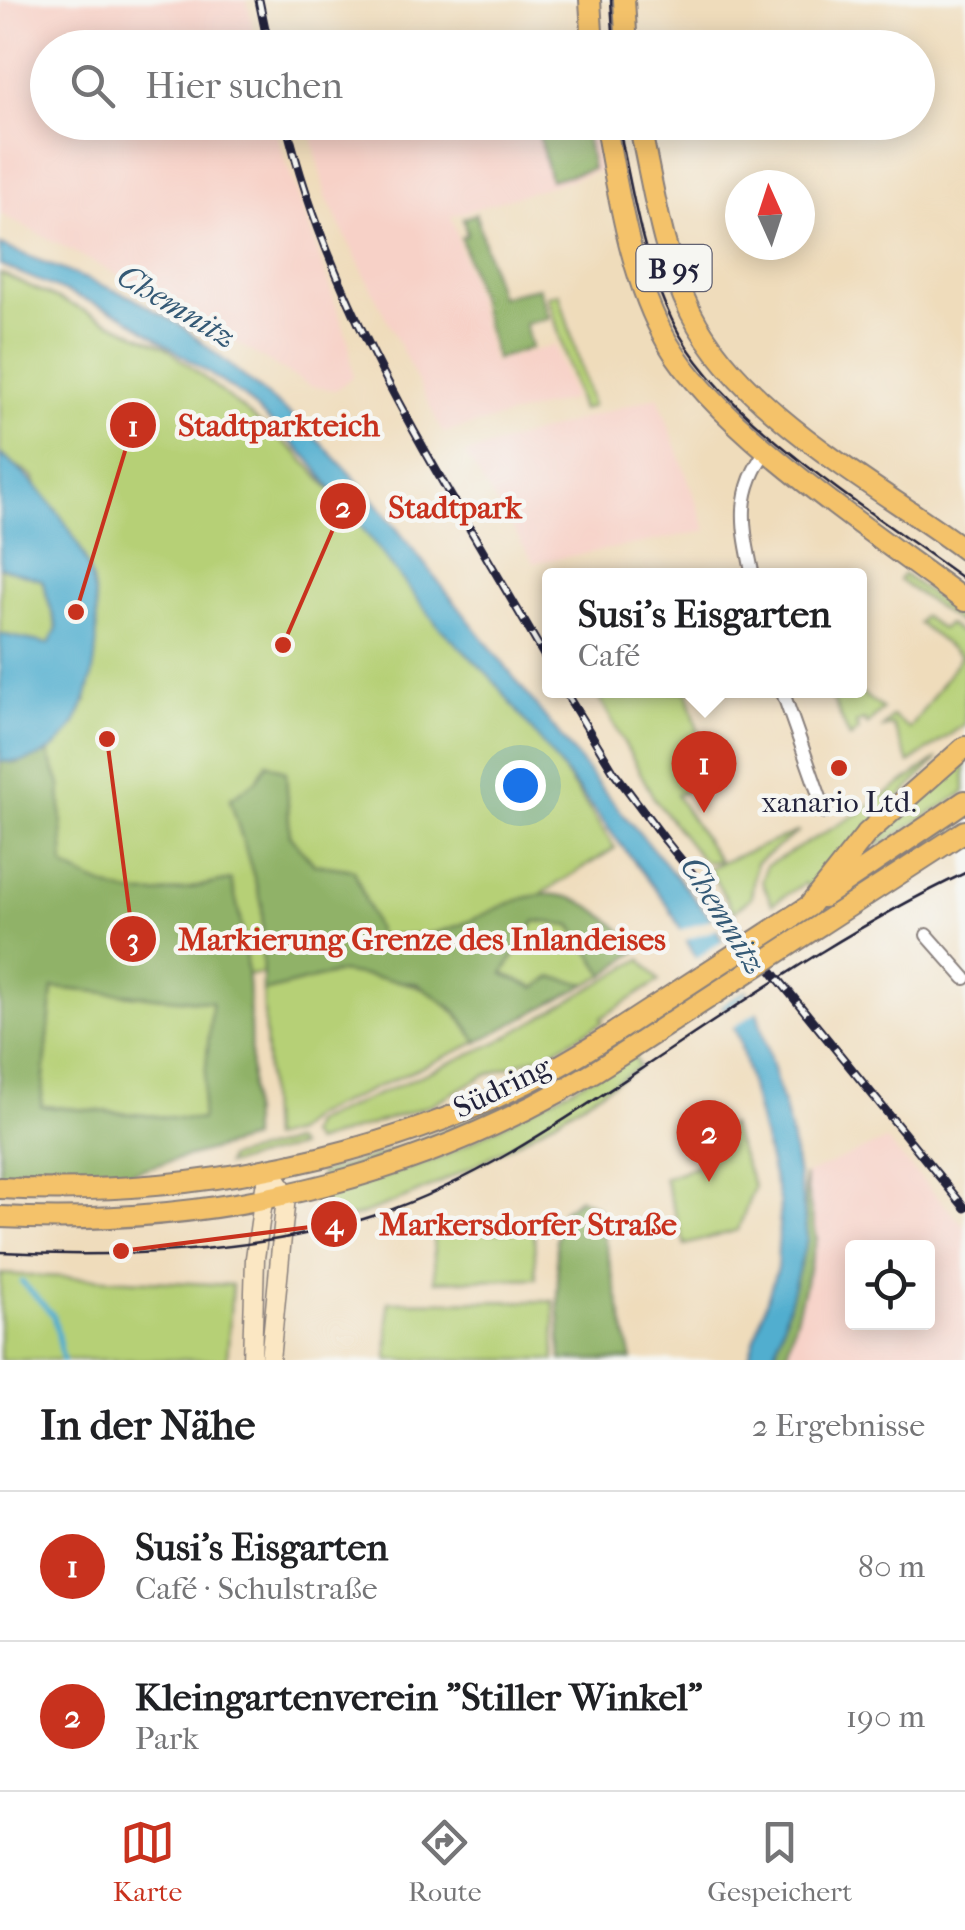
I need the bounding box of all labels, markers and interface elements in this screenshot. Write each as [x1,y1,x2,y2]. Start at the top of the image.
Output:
search box [30,30,935,140]
icon: search [65,58,120,113]
text: Hier suchen [145,63,343,108]
north arrow [725,170,815,260]
road number: B 95 [636,245,712,291]
water label: Chemnitz [111,257,243,356]
callout: Stadtparkteich [108,394,400,456]
text: Stadtparkteich [178,407,381,444]
text: 1 [128,409,138,444]
callout: Stadtpark [318,475,542,537]
text: Stadtpark [388,489,523,526]
text: 2 [335,490,351,525]
popup [542,568,867,698]
text: Susi's Eisgarten [578,592,831,637]
text: Café [578,637,640,674]
pin: 1 [672,730,736,813]
marker: xanario Ltd. [828,757,850,779]
your location [495,760,546,811]
place label: xanario Ltd. [761,785,917,820]
water label: Chemnitz [673,850,774,981]
callout: Markierung Grenze des Inlandeises [108,908,686,970]
text: Markierung Grenze des Inlandeises [178,921,666,958]
text: 3 [127,922,139,957]
street label: Südring [448,1049,557,1126]
pin: 2 [676,1100,742,1182]
callout: Markersdorfer Straße [309,1193,697,1255]
text: Markersdorfer Straße [379,1206,677,1243]
text: 4 [324,1207,344,1243]
map controls [845,1240,935,1330]
button: locate [845,1240,935,1330]
text: In der Nähe [40,1401,255,1450]
text: 2 Ergebnisse [752,1407,925,1444]
text: Susi's Eisgarten [135,1525,388,1570]
text: 1 [67,1548,78,1585]
text: 80 m [858,1548,925,1585]
text: Café · Schulstraße [135,1570,377,1607]
text: Kleingartenverein "Stiller Winkel" [135,1675,702,1720]
text: 2 [64,1698,81,1735]
text: 190 m [846,1698,925,1735]
text: Park [135,1720,199,1757]
tab: Karte [113,1815,182,1908]
tab: Route [408,1815,482,1908]
tab: Gespeichert [707,1815,852,1908]

